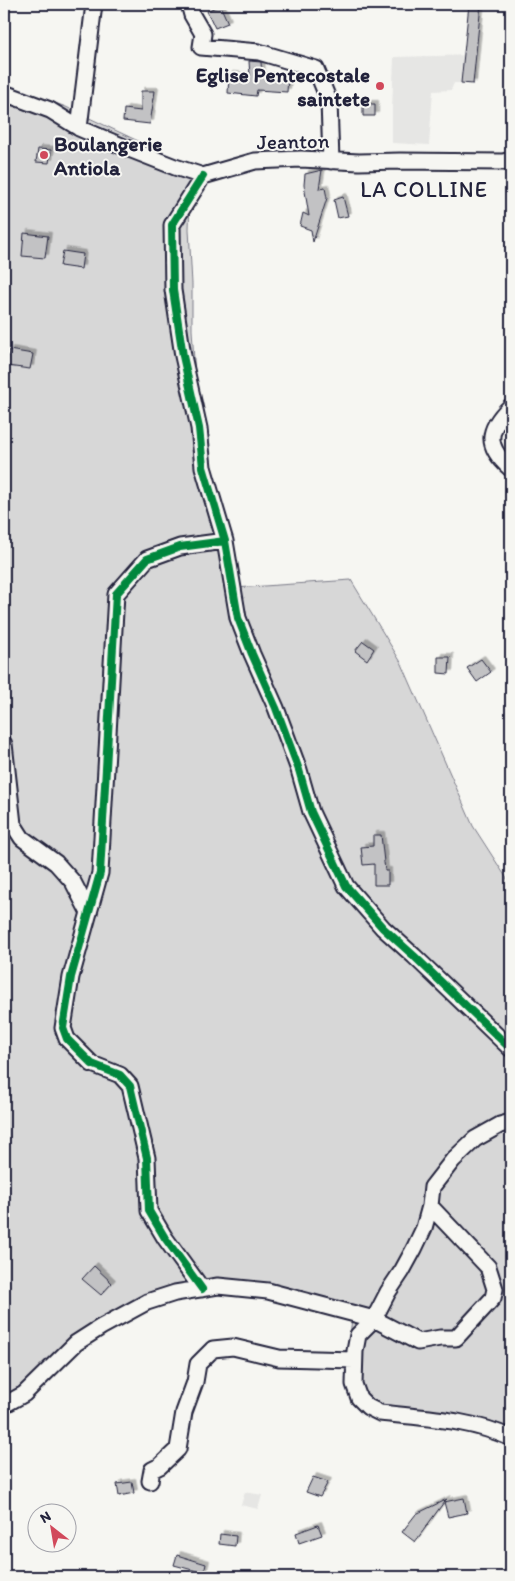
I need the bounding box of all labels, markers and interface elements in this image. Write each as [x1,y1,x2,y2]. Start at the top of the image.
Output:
place label: Eglise Pentecostale saintete [196,62,370,111]
marker: Eglise Pentecostale saintete [374,80,386,92]
street label: Jeanton [256,128,330,154]
place label: Boulangerie Antiola [53,131,162,180]
marker: Boulangerie Antiola [38,149,50,161]
district label: LA COLLINE [360,176,488,203]
north arrow [28,1504,78,1554]
text: N [37,1508,54,1527]

